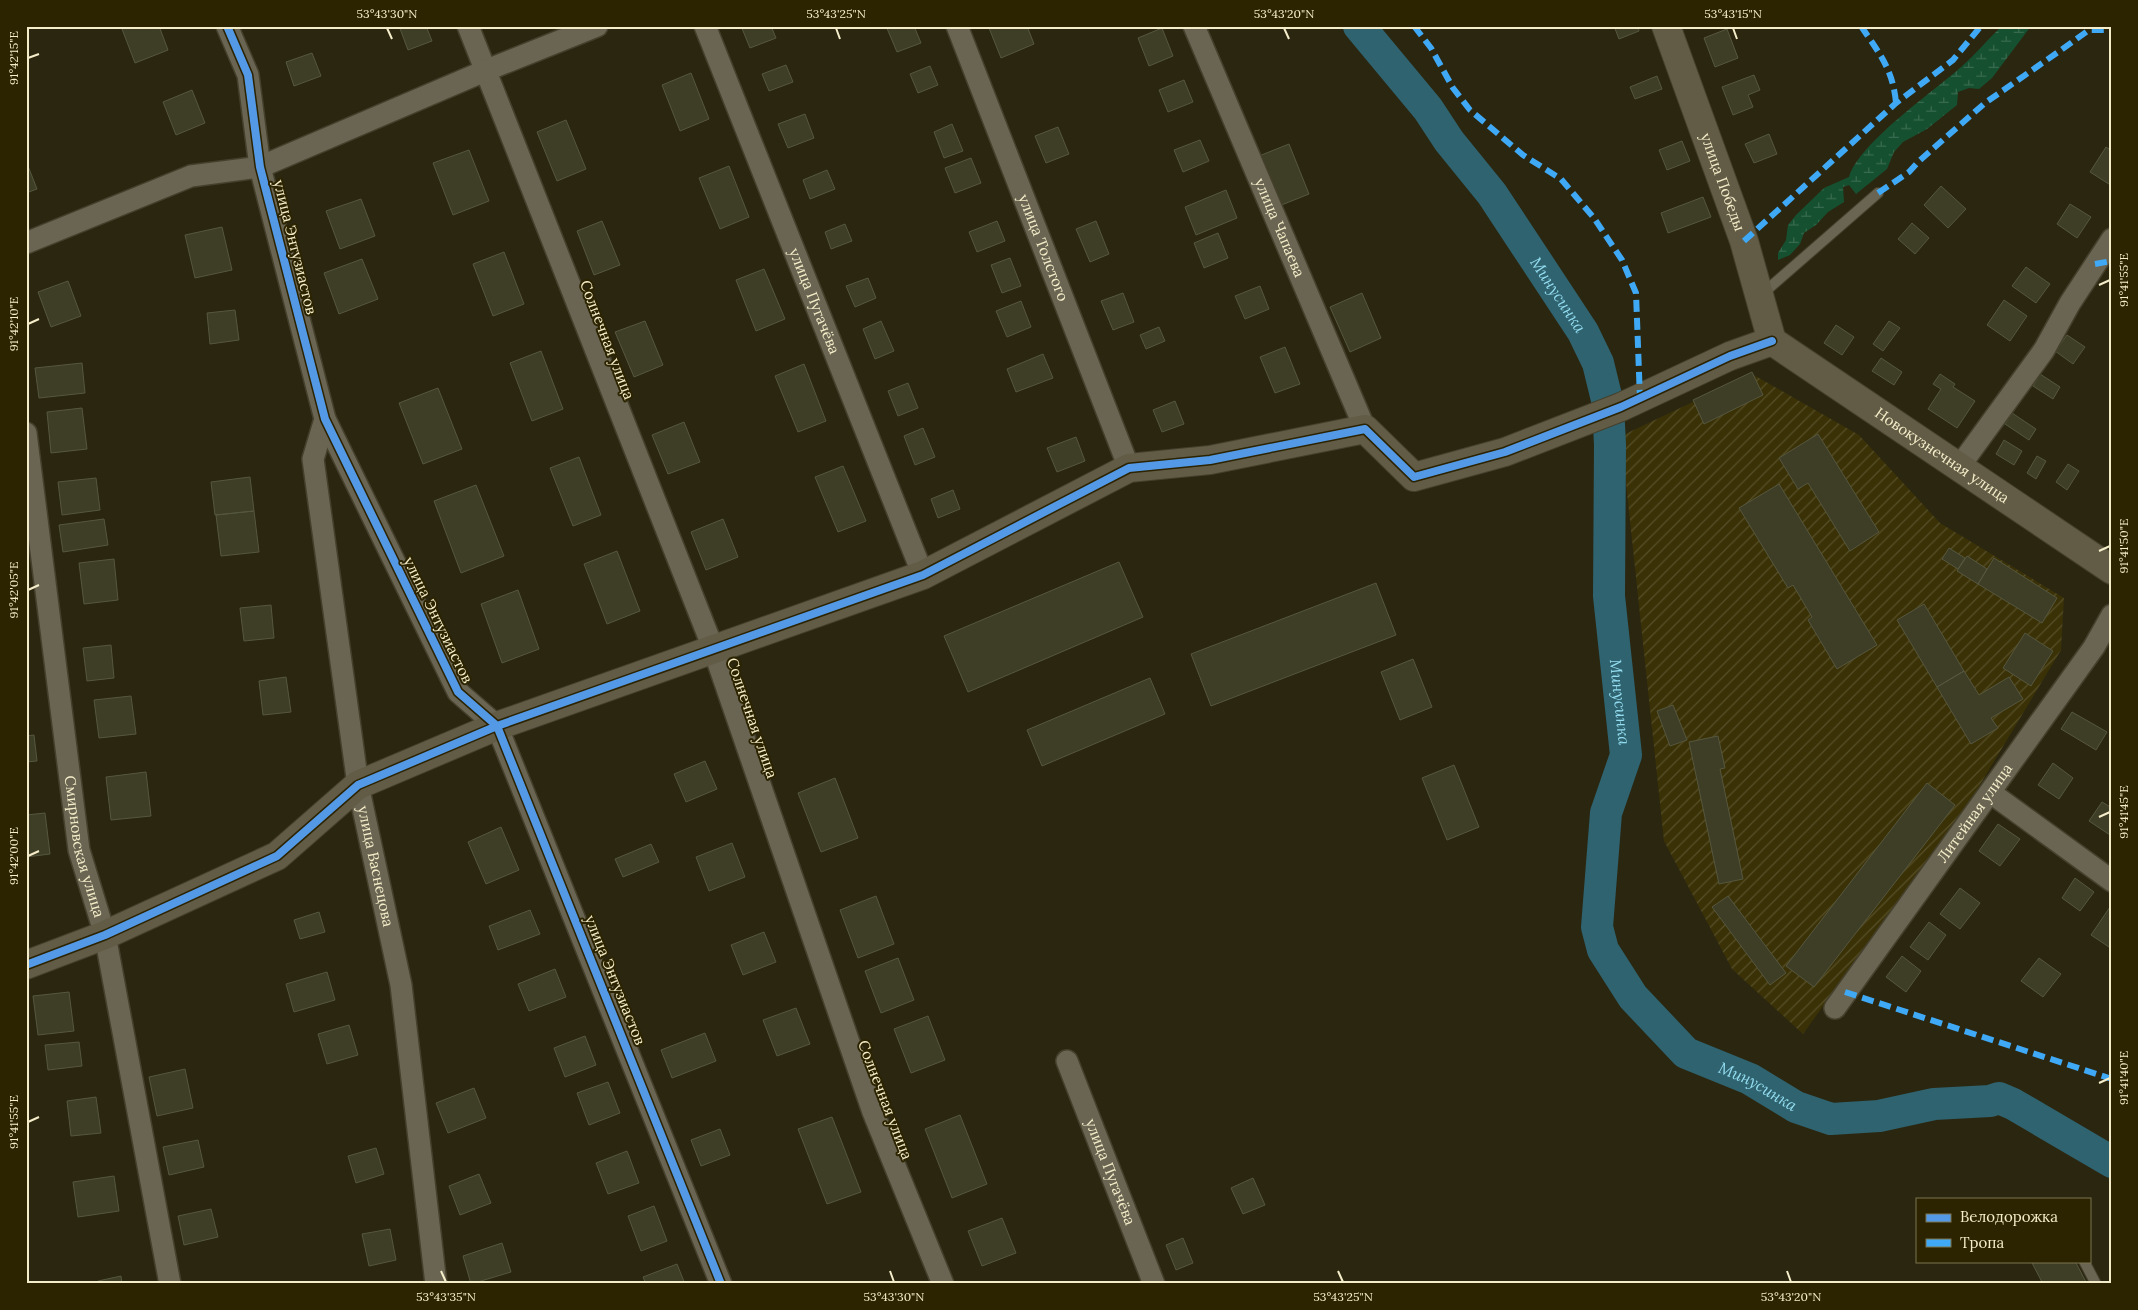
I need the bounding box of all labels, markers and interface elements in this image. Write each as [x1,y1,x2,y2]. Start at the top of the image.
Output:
text: 53°43'30"N [357,6,417,21]
text: 53°43'25"N [806,6,866,21]
text: 53°43'20"N [1254,6,1314,21]
text: 53°43'15"N [1704,6,1762,21]
text: 91°42'15"E [6,31,21,85]
street label: улица Победы [1697,130,1750,234]
street label: улица Чапаева [1251,175,1310,280]
street label: улица Энтузиастов [270,178,321,316]
street label: улица Толстого [1014,191,1073,304]
street label: улица Пугачёва [785,245,844,357]
water label: Минусинка [1526,253,1591,336]
text: 91°41'55"E [2116,253,2131,307]
street label: Солнечная улица [576,277,639,402]
text: 91°42'10"E [6,297,21,351]
street label: Новокузнечная улица [1872,403,2013,507]
text: 91°41'50"E [2116,519,2131,573]
street label: улица Энтузиастов [400,553,477,686]
text: 91°42'05"E [6,562,21,618]
street label: Солнечная улица [723,655,782,781]
water label: Минусинка [1606,658,1635,746]
street label: Литейная улица [1933,759,2017,866]
street label: Смирновская улица [61,774,109,920]
text: 91°41'45"E [2116,785,2131,839]
street label: улица Васнецова [354,804,398,929]
text: 91°42'00"E [6,827,21,885]
street label: улица Энтузиастов [581,912,650,1048]
street label: Солнечная улица [854,1037,917,1162]
text: 91°41'40"E [2116,1051,2131,1105]
water label: Минусинка [1716,1057,1801,1115]
text: 91°41'55"E [6,1095,21,1149]
street label: улица Пугачёва [1081,1116,1140,1228]
legend [1916,1198,2090,1262]
text: Велодорожка [1960,1207,2058,1226]
text: Тропа [1960,1233,2005,1252]
text: 53°43'35"N [416,1289,476,1304]
text: 53°43'30"N [864,1289,924,1304]
text: 53°43'25"N [1313,1289,1373,1304]
text: 53°43'20"N [1761,1289,1821,1304]

